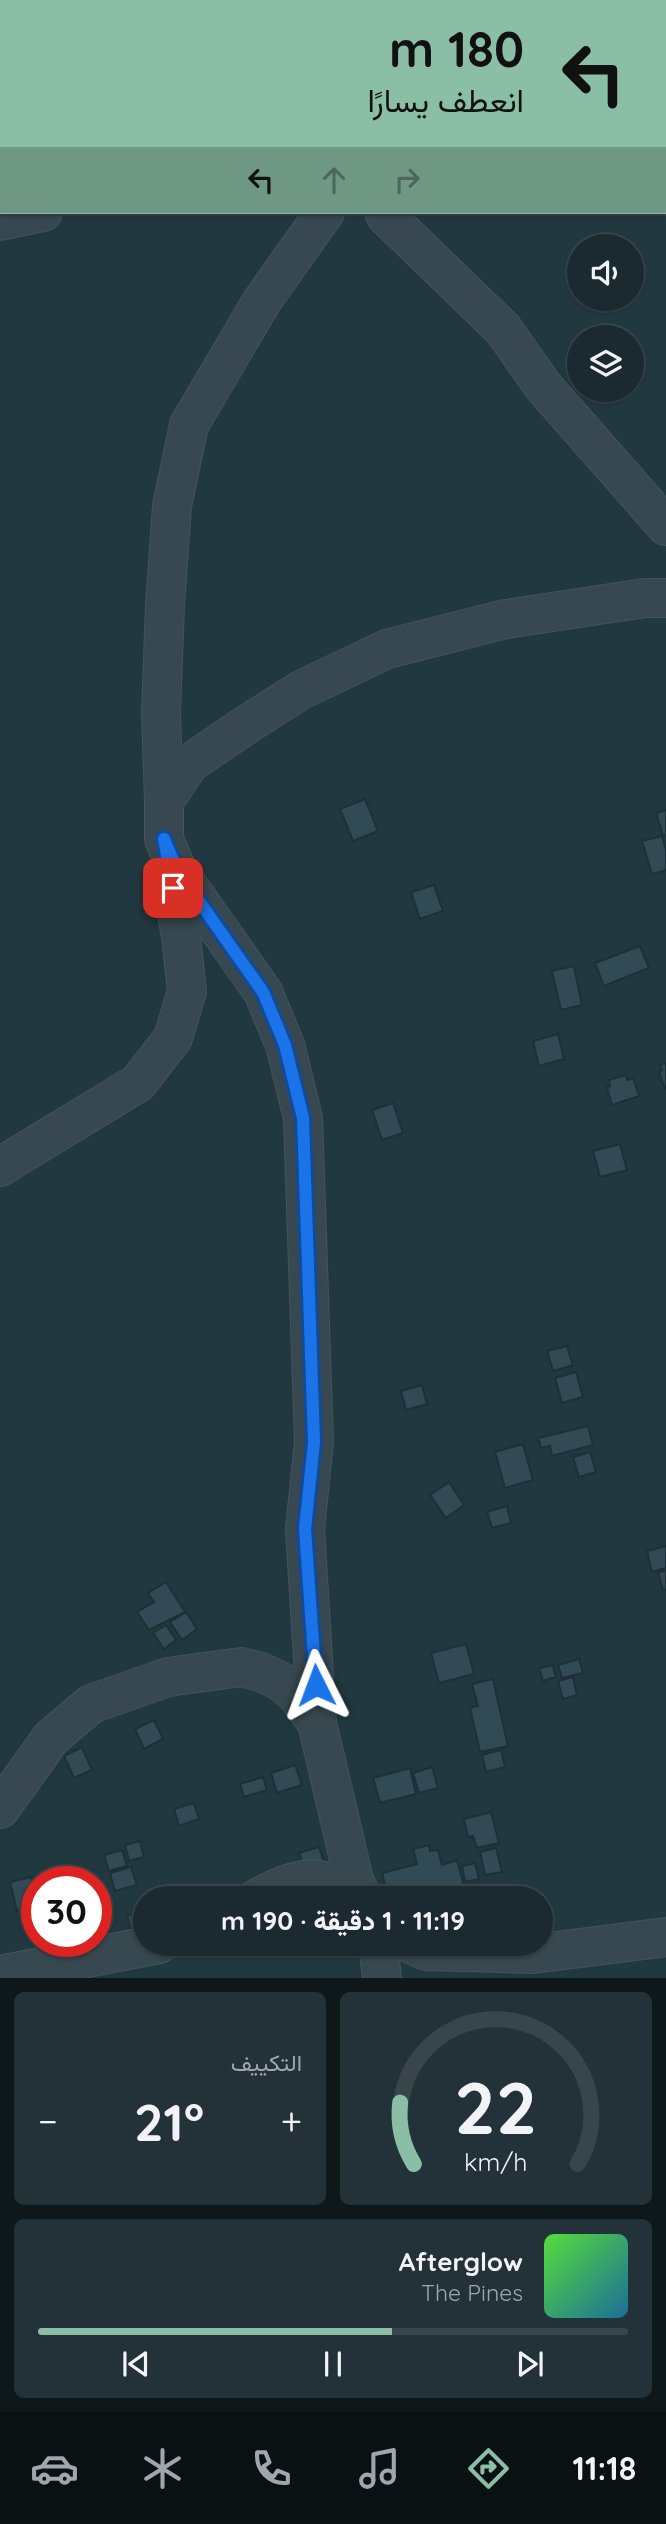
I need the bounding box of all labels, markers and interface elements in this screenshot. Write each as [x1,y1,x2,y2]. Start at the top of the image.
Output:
text: 180 m [389,18,524,79]
icon: left [548,28,639,119]
text: انعطف يسارًا [368,80,524,120]
icon: left [242,161,280,199]
icon: ahead [315,161,353,199]
icon: right [388,161,426,199]
map controls [567,234,644,402]
button: sound [567,234,644,311]
button: layers [567,325,644,402]
pin [143,858,203,918]
icon: arrive [154,869,192,907]
position arrow [279,1648,353,1722]
speed limit sign: 30 [21,1866,112,1957]
text: 11:19 · 1 دقيقة · 190 m [221,1904,465,1937]
text: التكييف [231,2048,302,2077]
text: 22 [455,2062,537,2153]
text: 21° [134,2089,204,2154]
text: − [38,2097,58,2145]
text: + [281,2097,302,2145]
text: km/h [464,2146,528,2177]
text: Afterglow [399,2245,523,2278]
text: The Pines [421,2278,523,2307]
icon: previous [117,2345,155,2383]
icon: pause [314,2345,352,2383]
icon: next [511,2345,549,2383]
icon: car [30,2444,79,2493]
icon: climate [138,2444,187,2493]
icon: phone [247,2444,296,2493]
icon: music [355,2444,404,2493]
icon: directions [464,2444,513,2493]
text: 11:18 [573,2448,636,2488]

